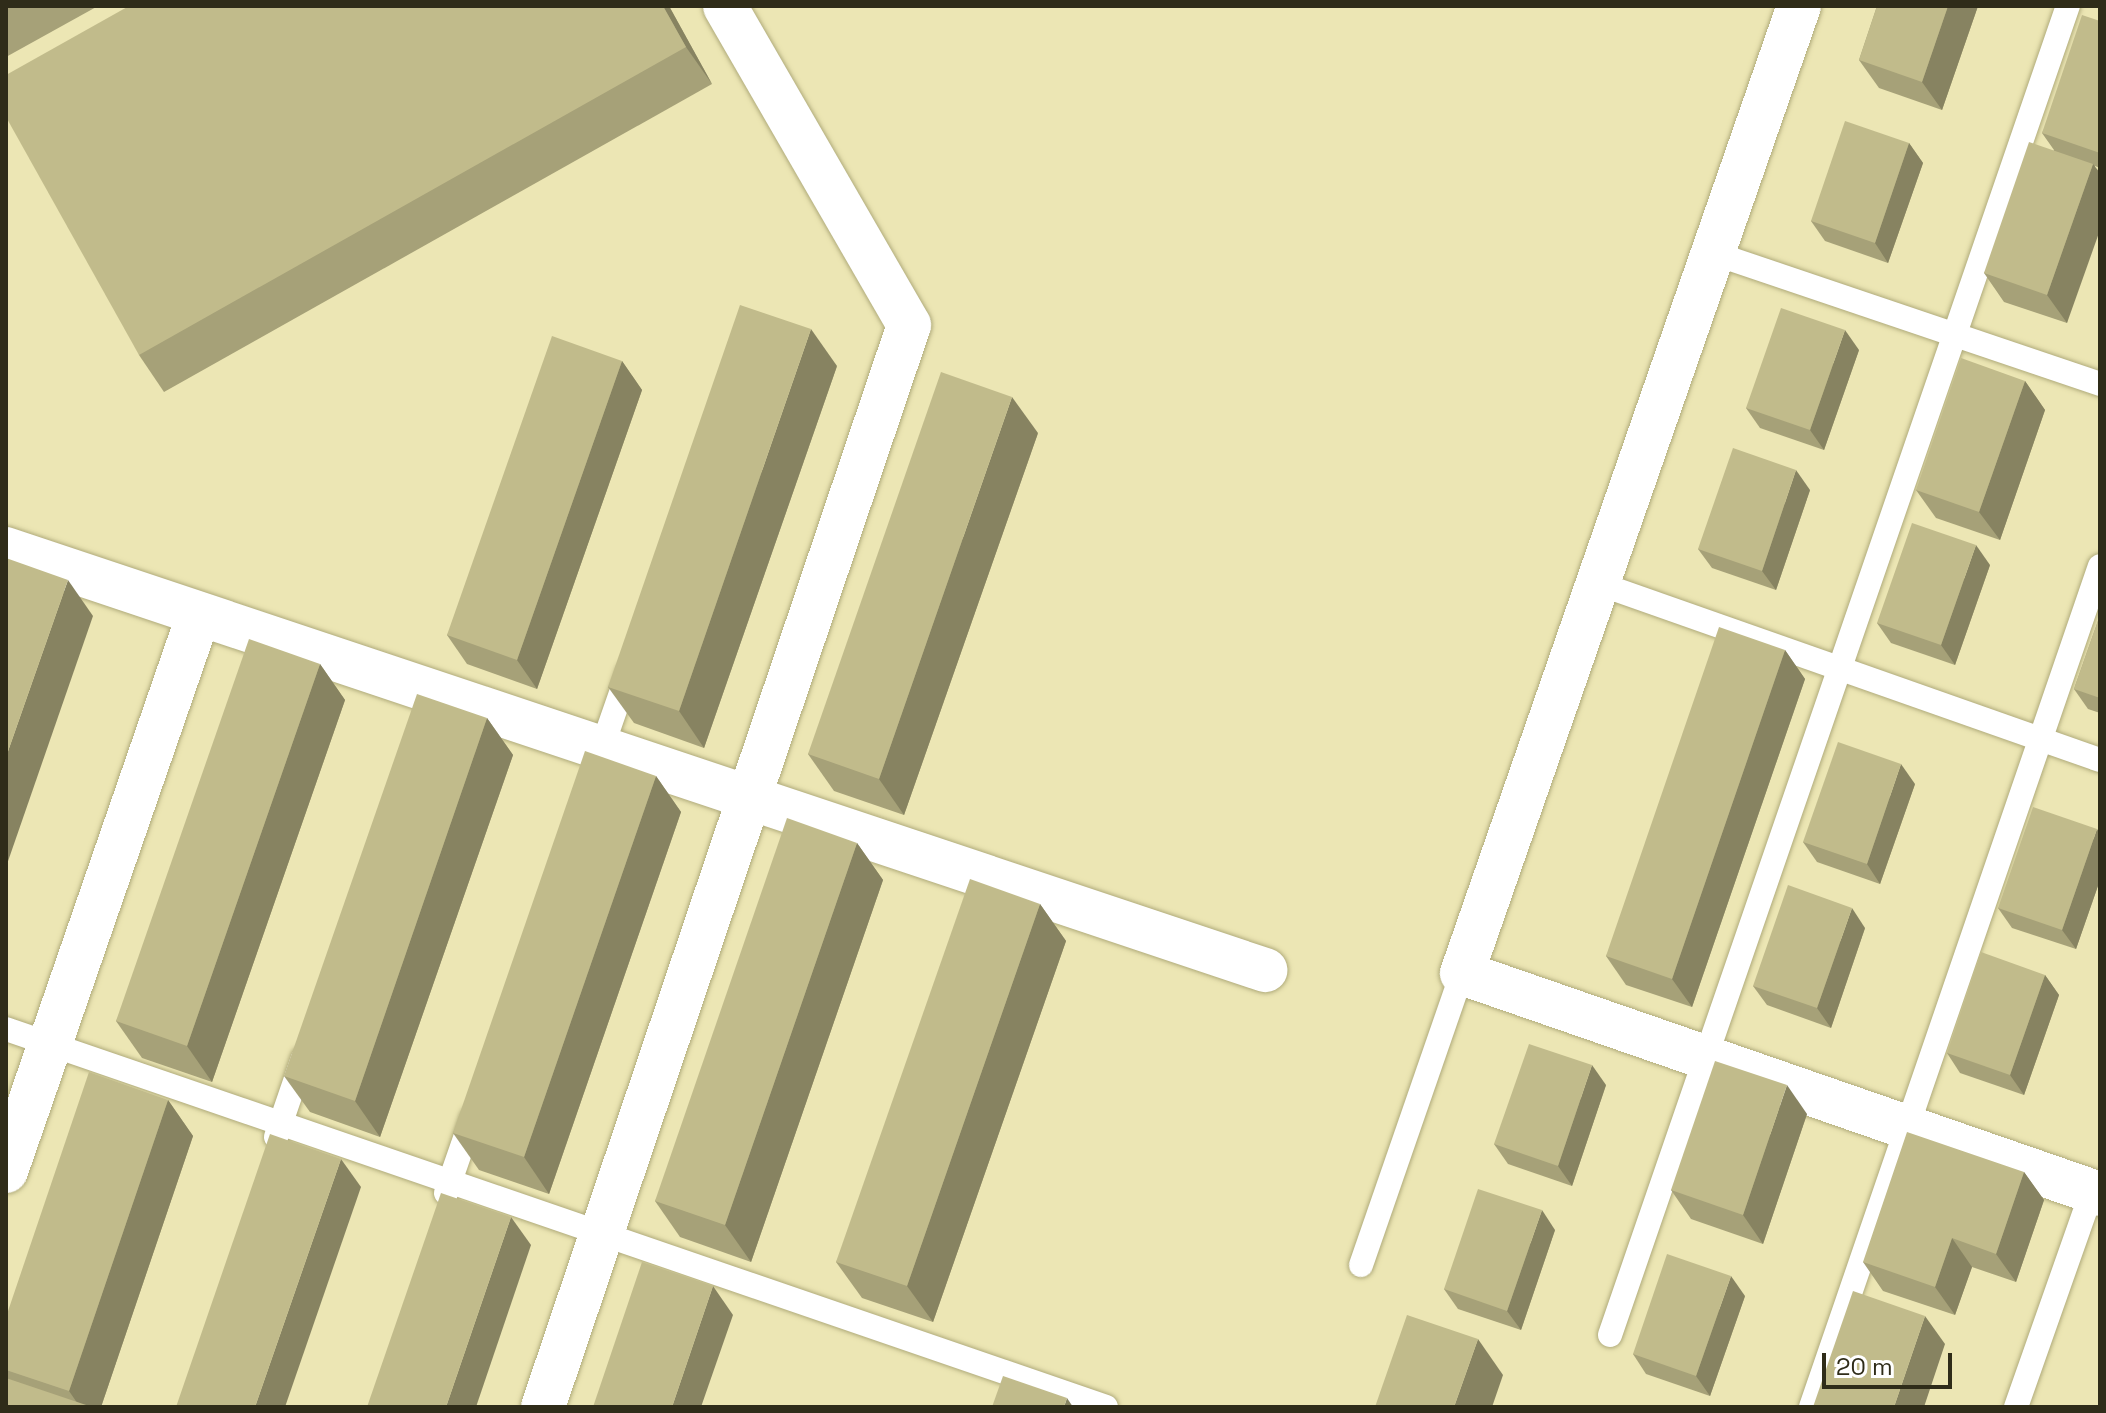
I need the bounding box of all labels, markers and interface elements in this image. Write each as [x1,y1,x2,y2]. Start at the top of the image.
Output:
scale bar [1826,1337,1956,1387]
text: 20 m [1836,1351,1893,1382]

